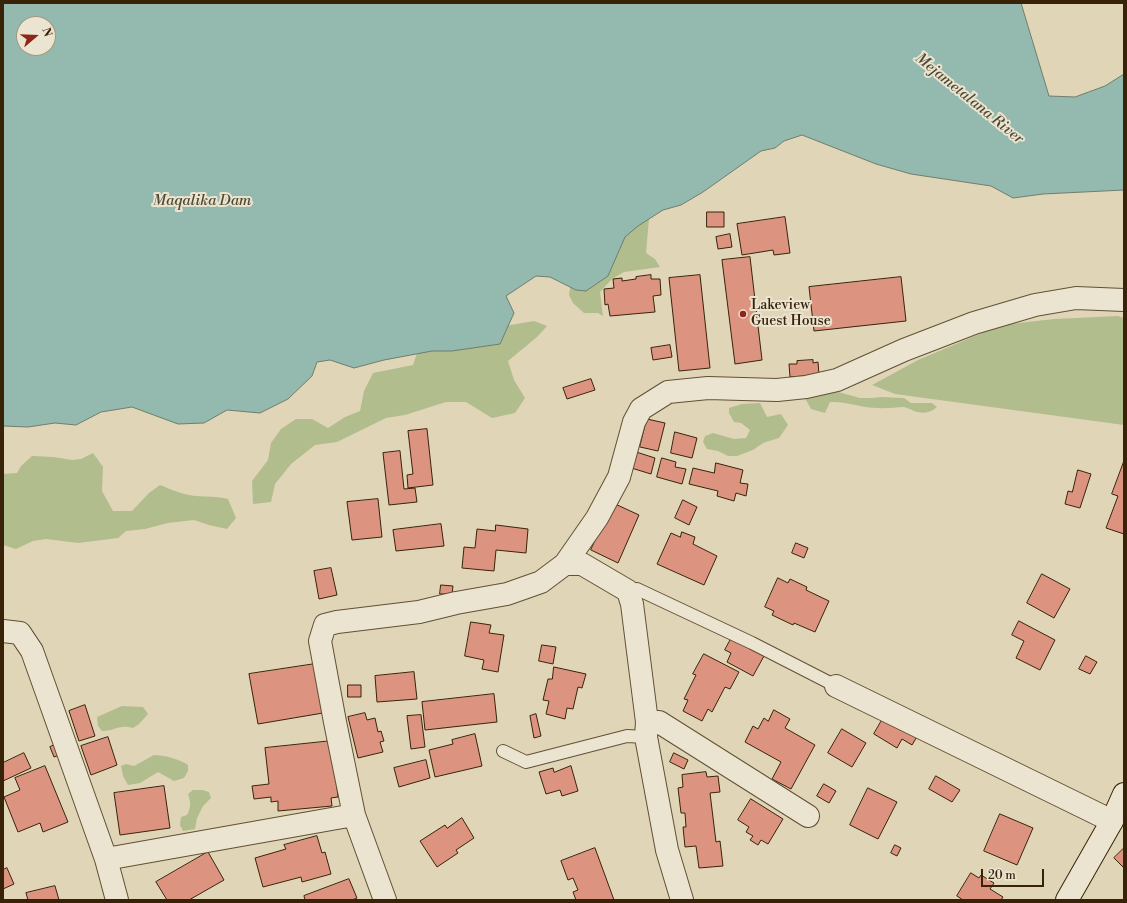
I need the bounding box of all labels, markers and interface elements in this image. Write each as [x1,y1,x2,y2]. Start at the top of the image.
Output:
north arrow [16,16,56,56]
text: N [38,26,54,39]
water label: Mejametalana River [911,50,1027,148]
water label: Maqalika Dam [153,192,251,210]
place label: Lakeview Guest House [751,298,831,330]
marker: Lakeview Guest House [738,309,748,319]
scale bar [983,861,1046,887]
text: 20 m [988,868,1016,883]

